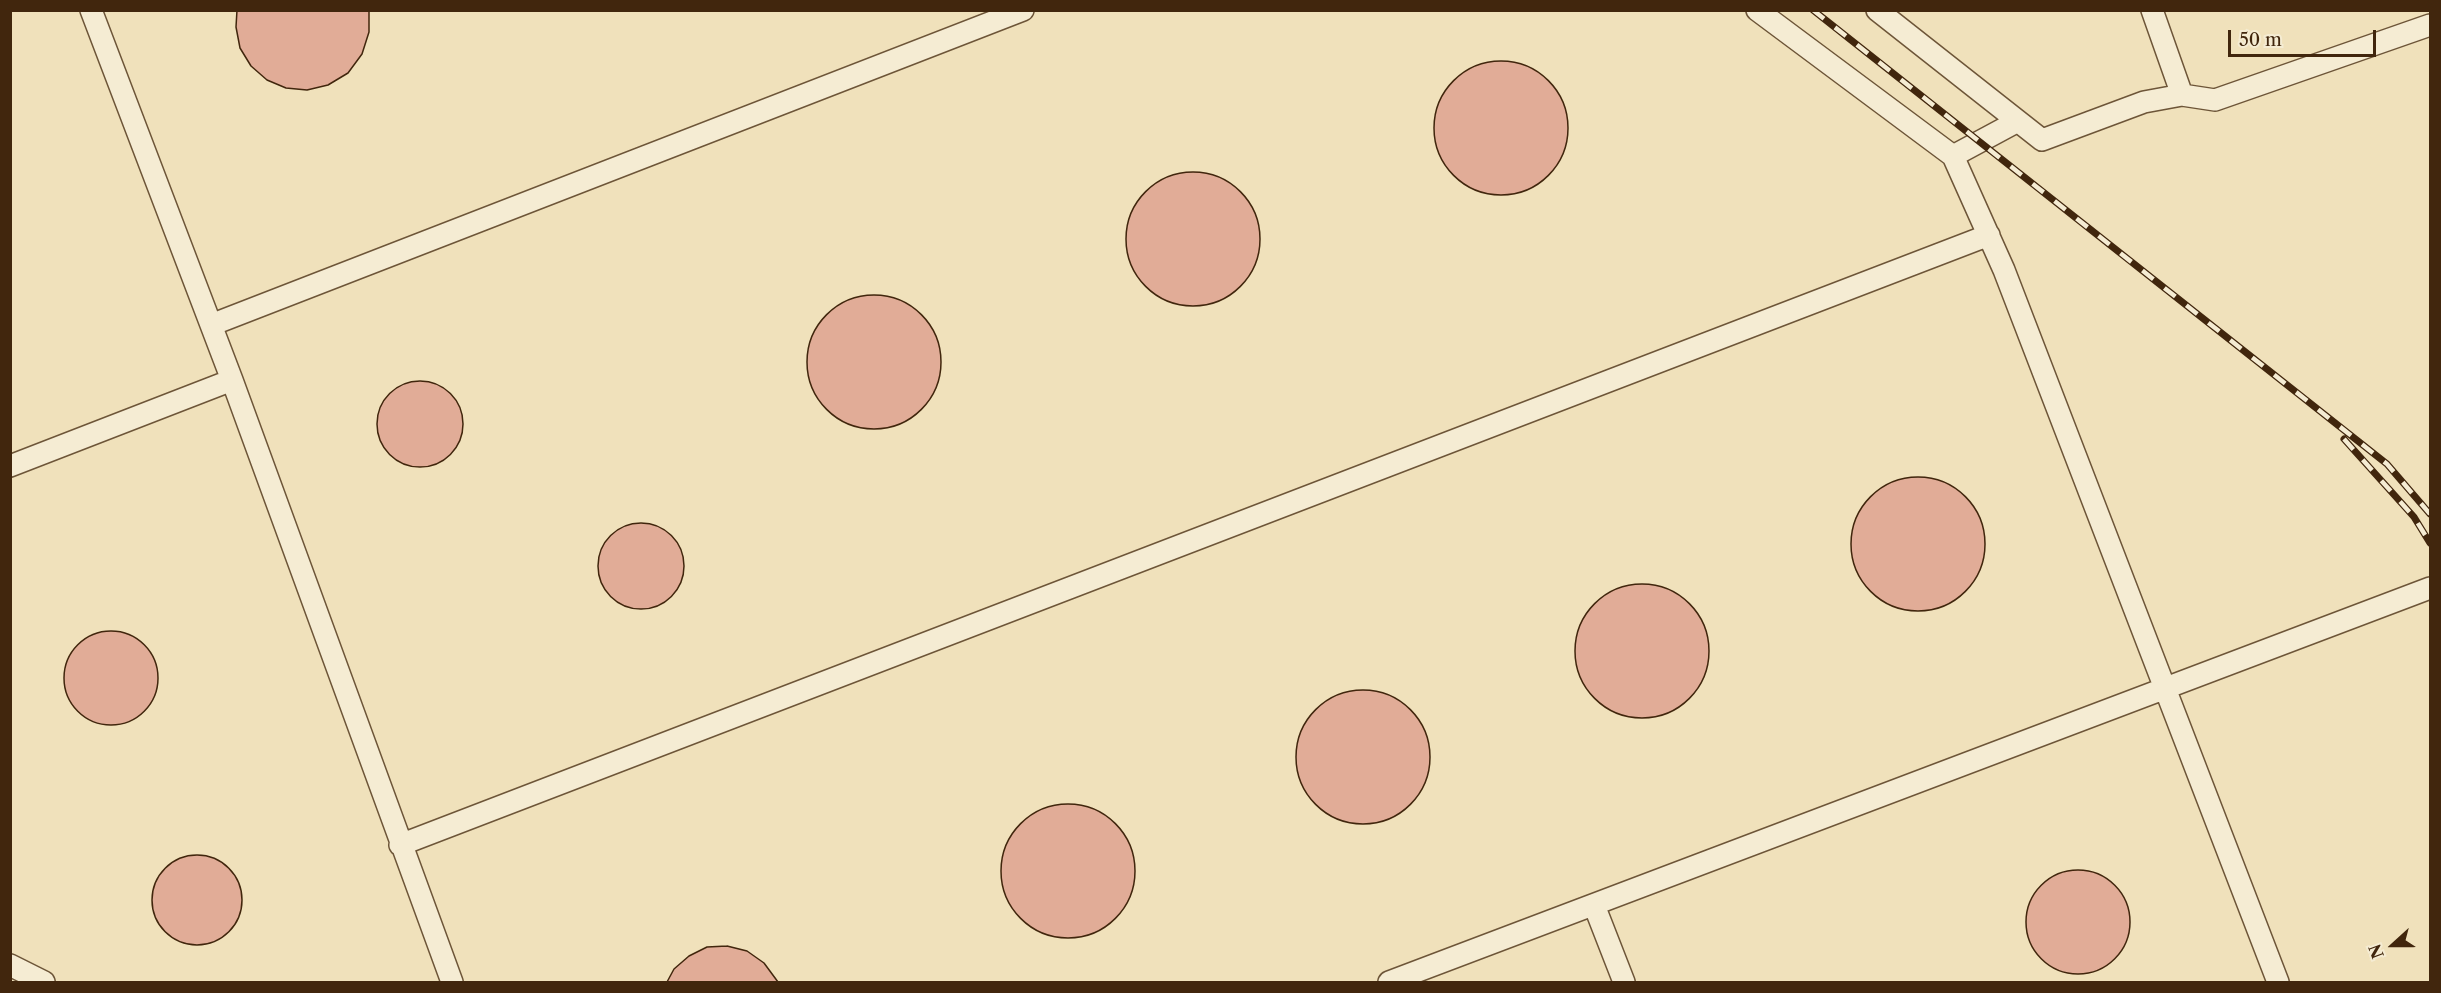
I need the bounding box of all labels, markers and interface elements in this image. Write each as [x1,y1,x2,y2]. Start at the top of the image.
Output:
scale bar [2231,18,2380,56]
text: 50 m [2239,29,2282,51]
north arrow [2363,915,2423,975]
text: N [2364,941,2388,962]

